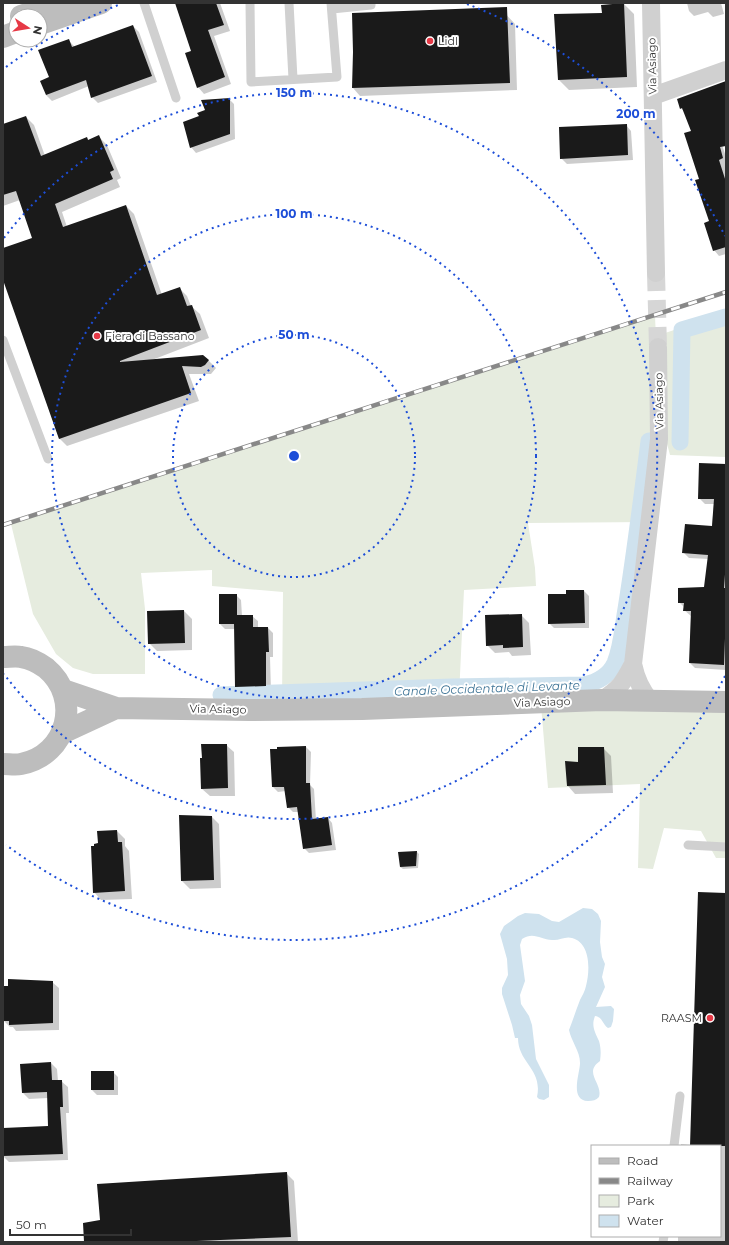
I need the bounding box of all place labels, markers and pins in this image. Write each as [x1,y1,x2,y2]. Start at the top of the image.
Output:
place label: Lidl [438,34,458,48]
marker: Lidl [425,36,435,46]
place label: Fiera di Bassano [105,329,195,343]
marker: Fiera di Bassano [92,331,102,341]
centre of rings [287,449,301,463]
place label: RAASM [661,1011,702,1025]
marker: RAASM [705,1013,715,1023]

